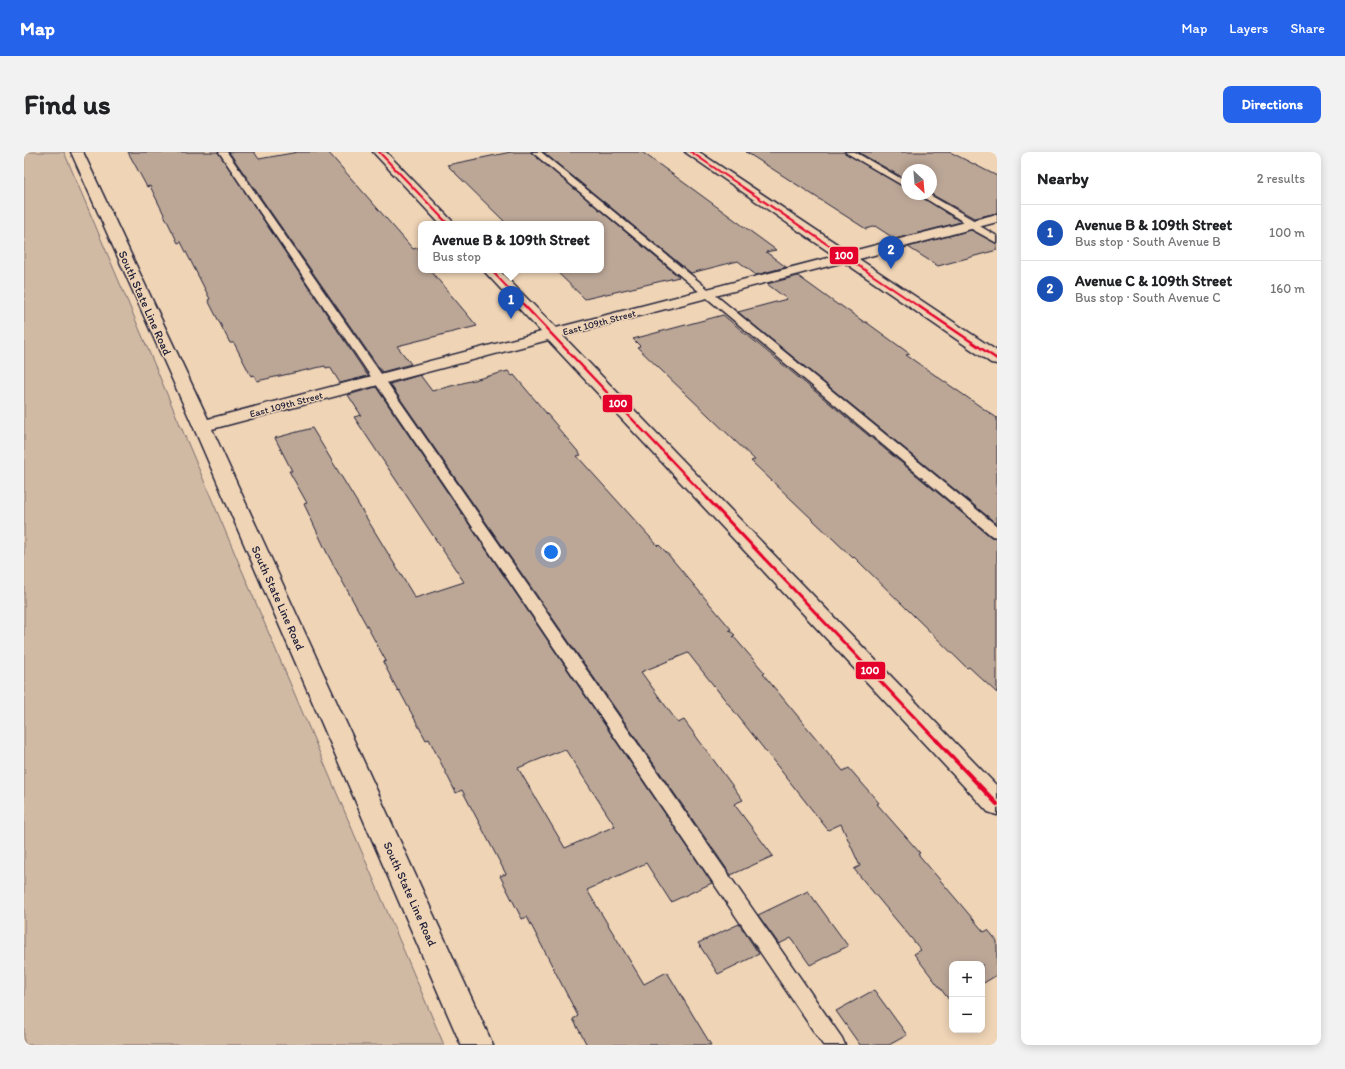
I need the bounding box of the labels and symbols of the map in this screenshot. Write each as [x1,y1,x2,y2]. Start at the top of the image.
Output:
north arrow [901,164,937,200]
pin: 2 [878,236,904,269]
line badge: 100 [829,246,859,265]
street label: South State Line Road [116,249,175,358]
text: 100 [835,249,854,262]
pin: 1 [498,286,524,319]
street label: East 109th Street [561,306,637,338]
street label: East 109th Street [248,388,324,420]
line badge: 100 [602,394,633,413]
text: 100 [609,397,628,410]
your location [541,542,561,562]
street label: South State Line Road [249,544,308,653]
line badge: 100 [855,661,886,680]
text: 100 [861,664,880,677]
street label: South State Line Road [381,840,440,949]

